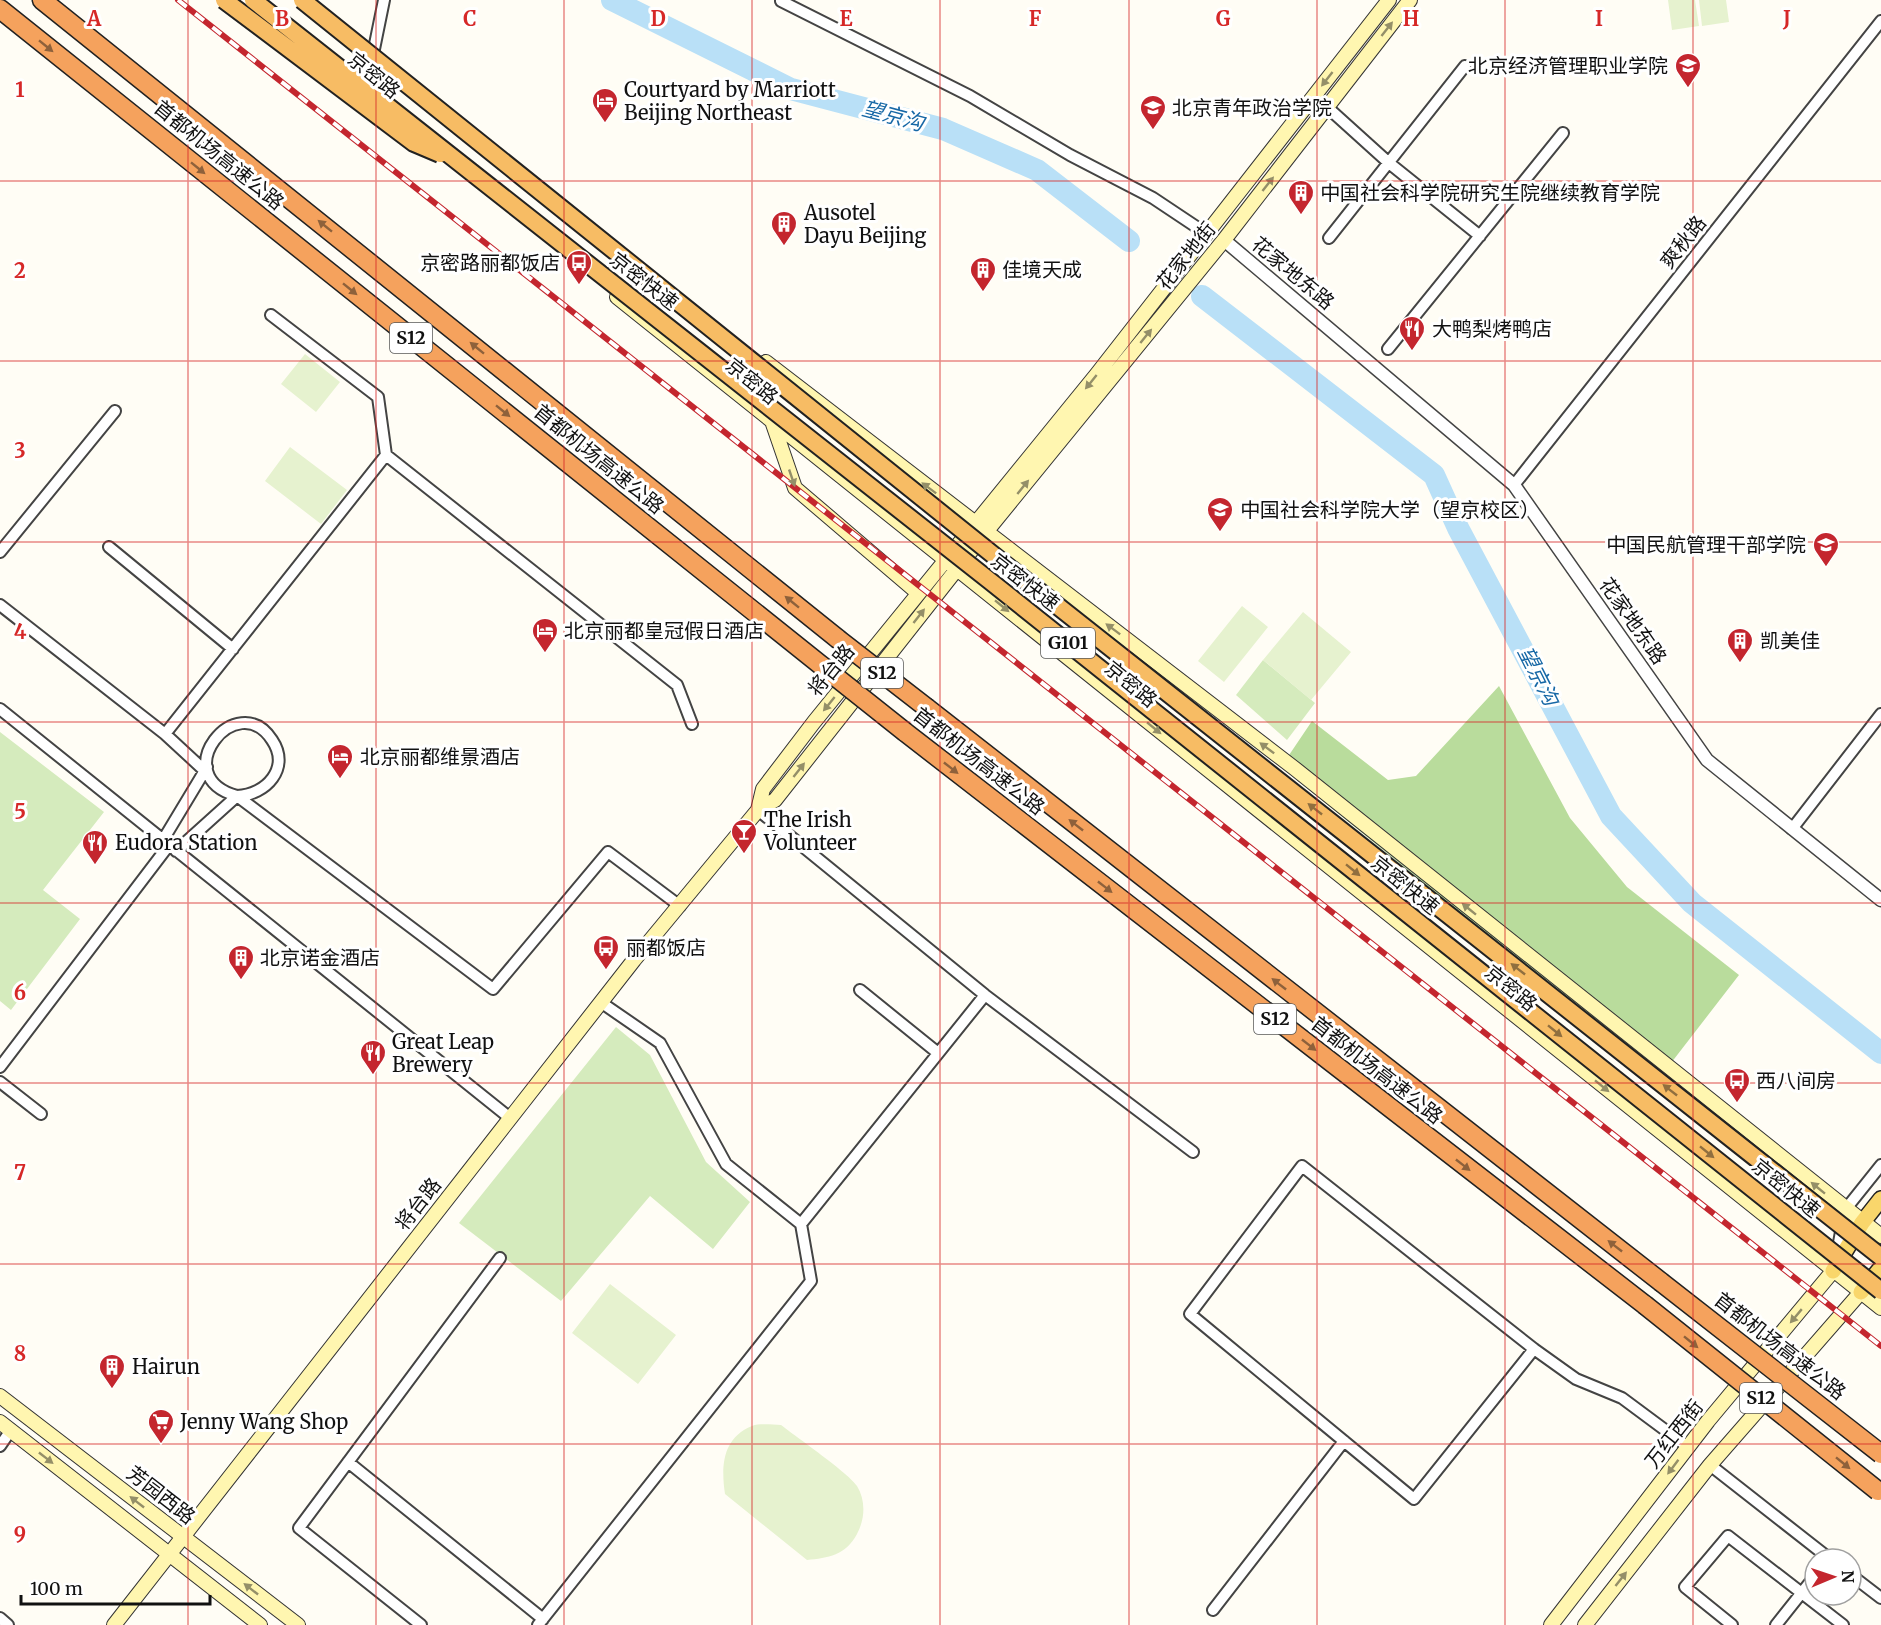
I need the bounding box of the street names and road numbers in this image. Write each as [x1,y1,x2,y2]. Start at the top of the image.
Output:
street label: 京密路 [343,46,405,103]
street label: 首都机场高速公路 [149,95,289,215]
street label: 爽秋路 [1654,210,1711,273]
street label: 花家地街 [1151,217,1220,295]
street label: 花家地东路 [1247,231,1340,314]
street label: 京密快速 [605,246,684,315]
road number: S12 [390,323,432,353]
street label: 京密路 [721,352,783,409]
street label: 首都机场高速公路 [529,399,669,519]
street label: 京密快速 [986,547,1065,616]
street label: 花家地东路 [1594,573,1672,669]
road number: G101 [1041,628,1095,658]
street label: 将台路 [802,639,859,701]
street label: 京密路 [1100,655,1162,712]
road number: S12 [861,658,903,688]
street label: 首都机场高速公路 [909,702,1050,820]
street label: 京密快速 [1366,850,1444,919]
street label: 京密路 [1480,959,1542,1016]
road number: S12 [1254,1004,1296,1034]
street label: 首都机场高速公路 [1307,1011,1448,1129]
street label: 京密快速 [1747,1153,1825,1222]
street label: 将台路 [389,1172,446,1235]
street label: 首都机场高速公路 [1710,1287,1851,1405]
road number: S12 [1740,1383,1782,1413]
street label: 万红西街 [1639,1394,1708,1473]
street label: 芳园西路 [122,1460,201,1529]

